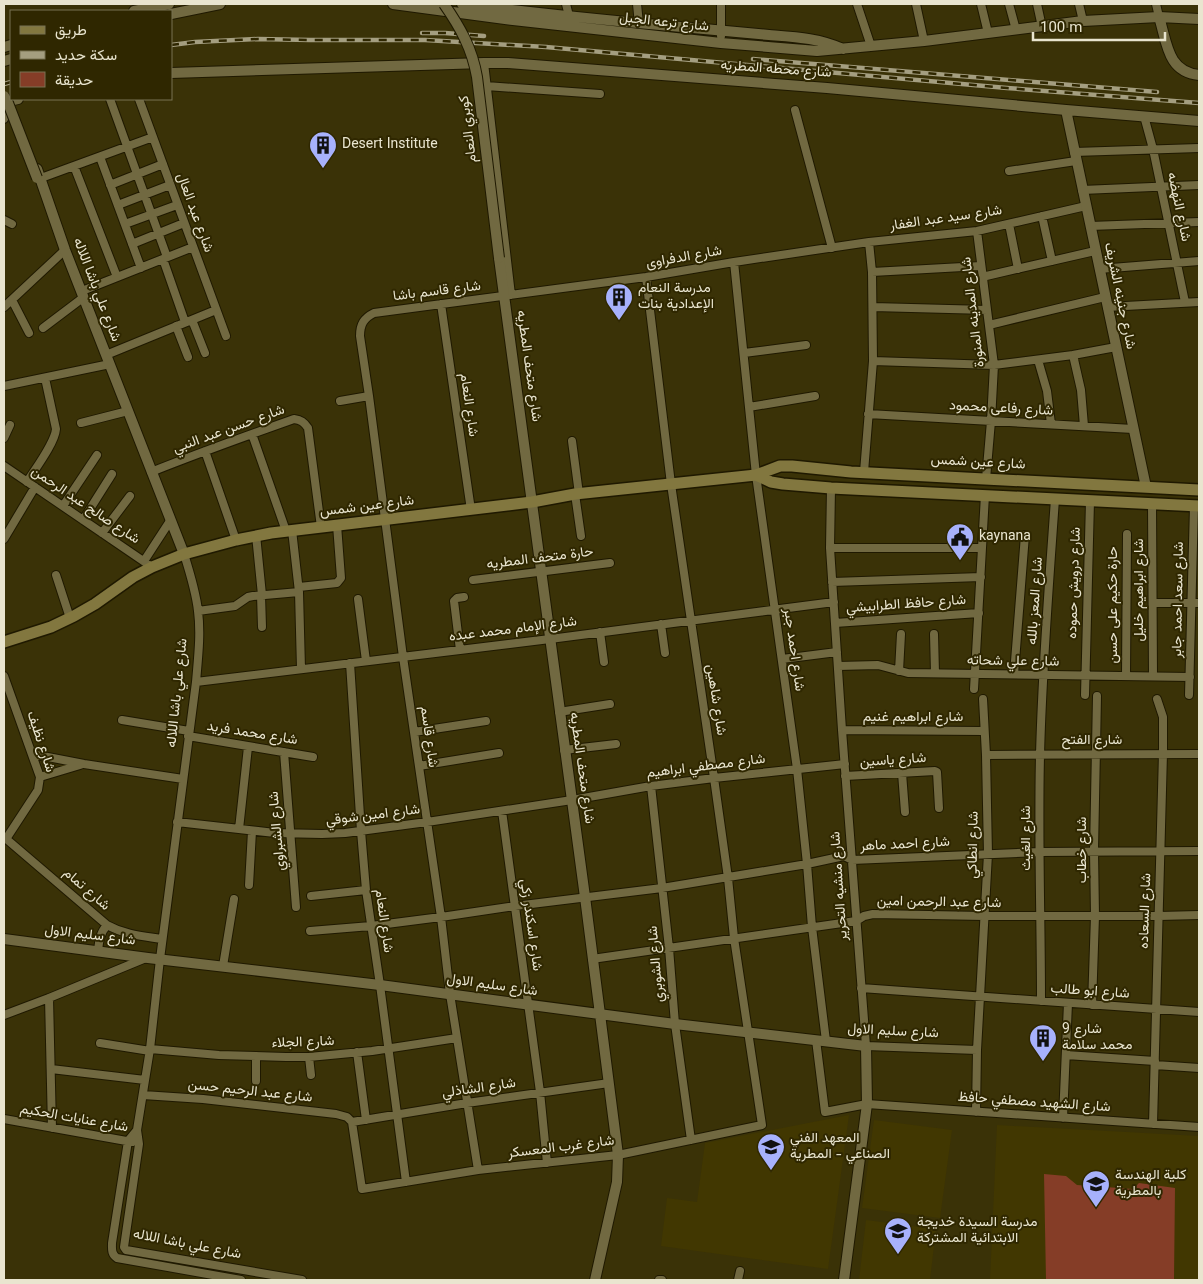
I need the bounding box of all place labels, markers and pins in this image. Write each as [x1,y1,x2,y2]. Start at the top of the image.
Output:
building icon: Desert Institute [308,130,338,169]
place label: Desert Institute [342,134,438,156]
place label: مدرسة النعام الإعدادية بنات [638,278,714,316]
building icon: مدرسة النعام الإعدادية بنات [604,282,634,321]
public building icon: kaynana [945,522,975,561]
place label: kaynana [979,526,1031,548]
place label: 9 شارع محمد سلامة [1062,1019,1132,1057]
building icon: 9 شارع محمد سلامة [1028,1023,1058,1062]
place label: المعهد الفني الصناعي - المطرية [790,1128,890,1166]
school or university icon: المعهد الفني الصناعي - المطرية [756,1132,786,1171]
place label: كلية الهندسة بالمطرية [1115,1165,1186,1203]
school or university icon: كلية الهندسة بالمطرية [1081,1169,1111,1208]
place label: مدرسة السيدة خديجة الابتدائية المشتركة [917,1212,1038,1250]
school or university icon: مدرسة السيدة خديجة الابتدائية المشتركة [883,1216,913,1255]

